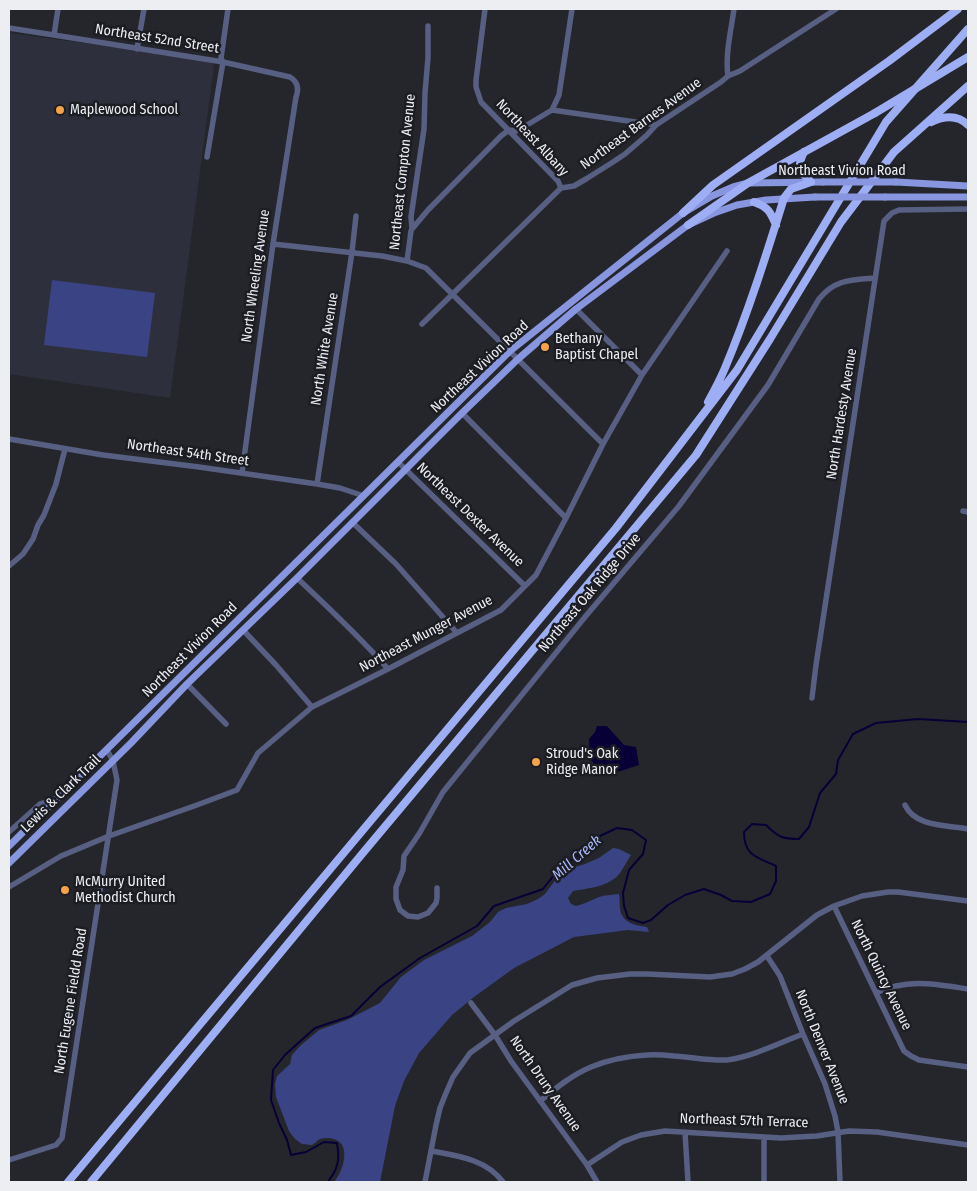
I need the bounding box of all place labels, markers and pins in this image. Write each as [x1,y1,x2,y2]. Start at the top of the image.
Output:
place label: Maplewood School [70,102,178,118]
marker: Maplewood School [54,104,66,116]
place label: Bethany Baptist Chapel [555,331,638,364]
marker: Bethany Baptist Chapel [539,341,551,353]
place label: Stroud's Oak Ridge Manor [546,746,618,779]
marker: Stroud's Oak Ridge Manor [530,756,542,768]
place label: McMurry United Methodist Church [75,874,176,906]
marker: McMurry United Methodist Church [59,884,71,896]

